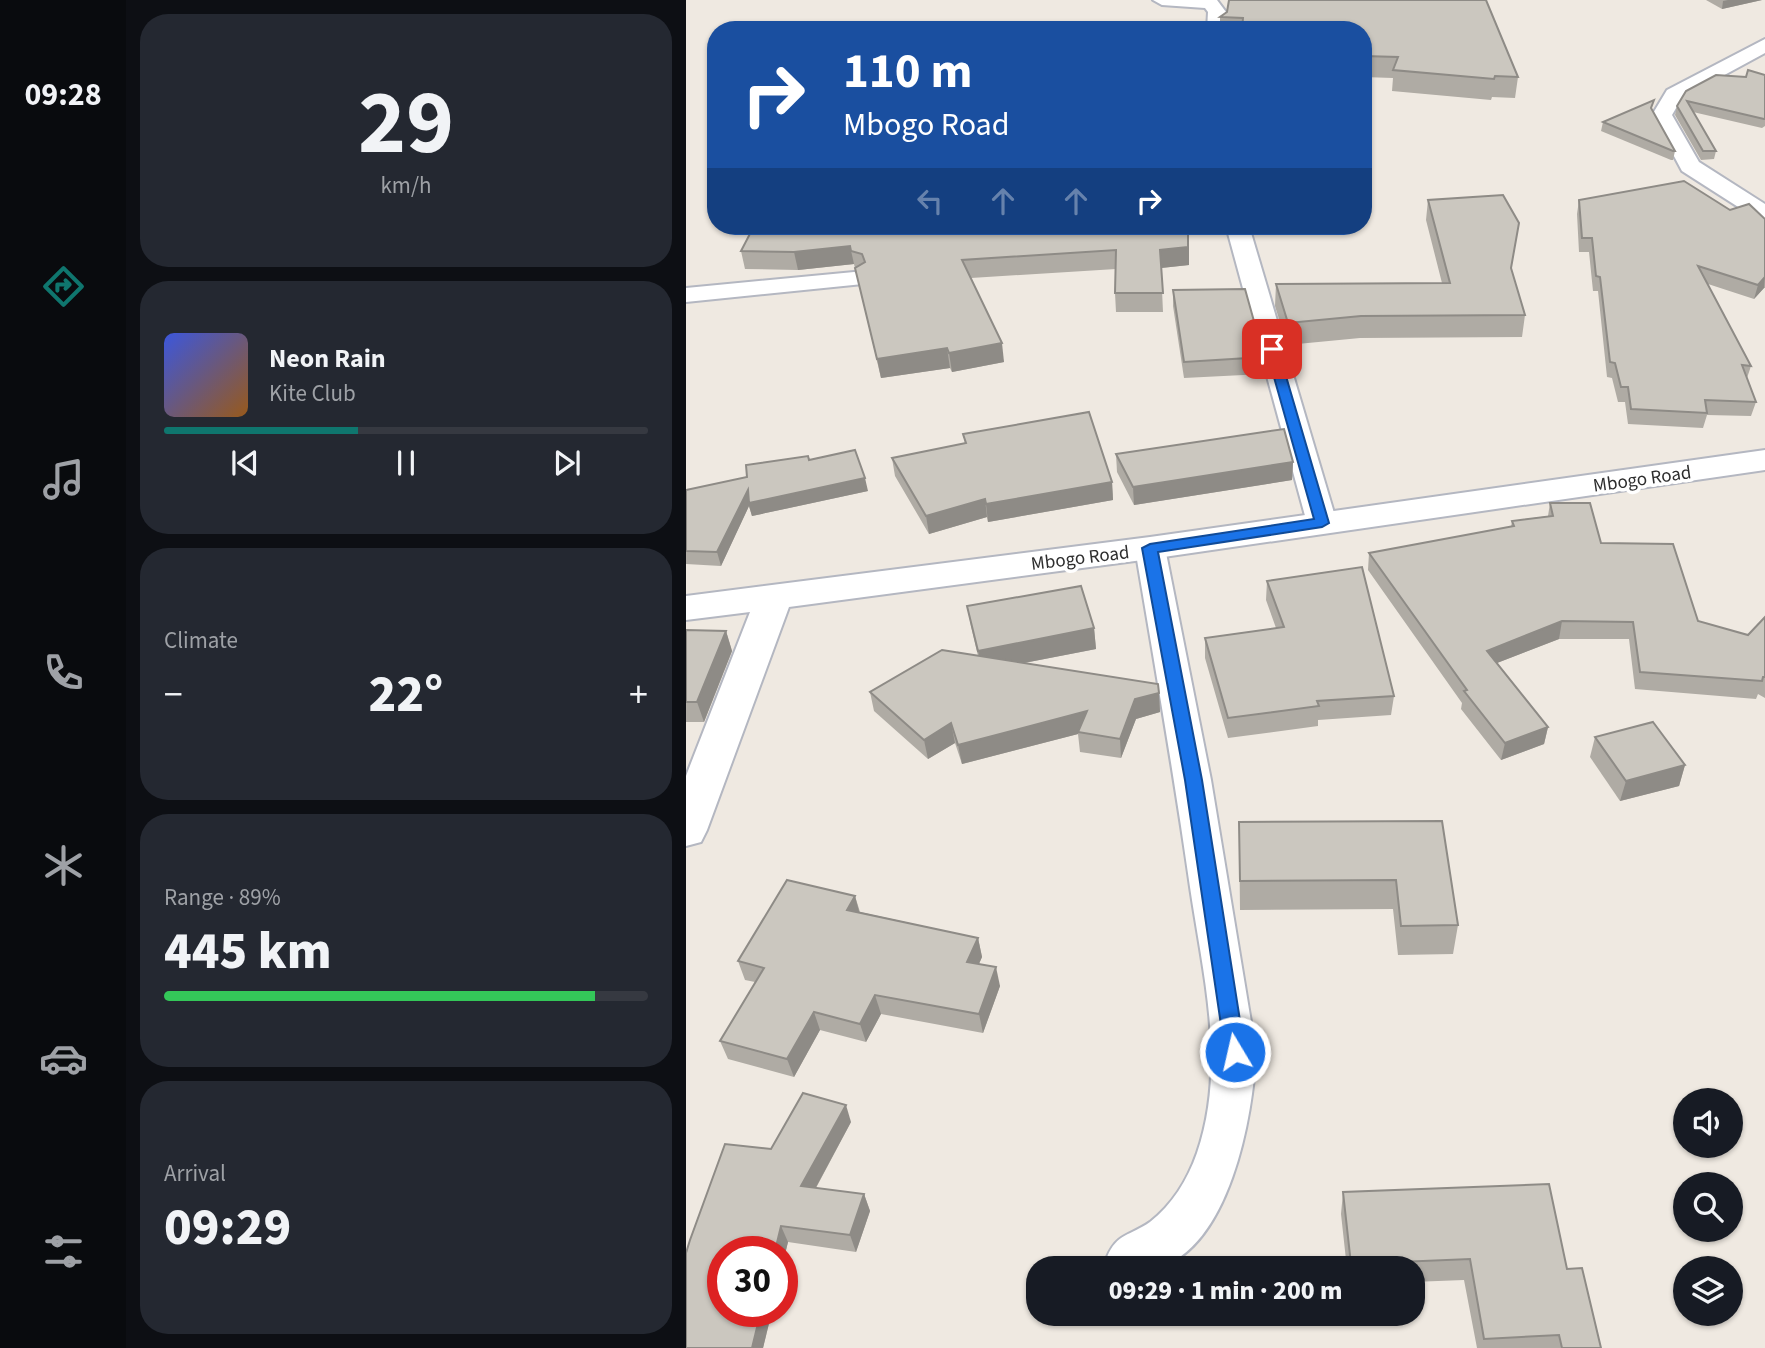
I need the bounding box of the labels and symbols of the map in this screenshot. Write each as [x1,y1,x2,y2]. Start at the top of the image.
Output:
pin [1242,319,1302,379]
street label: Mbogo Road [1591,459,1693,500]
street label: Mbogo Road [1029,539,1131,578]
position arrow [1198,1015,1272,1089]
speed limit sign: 30 [707,1236,798,1327]

